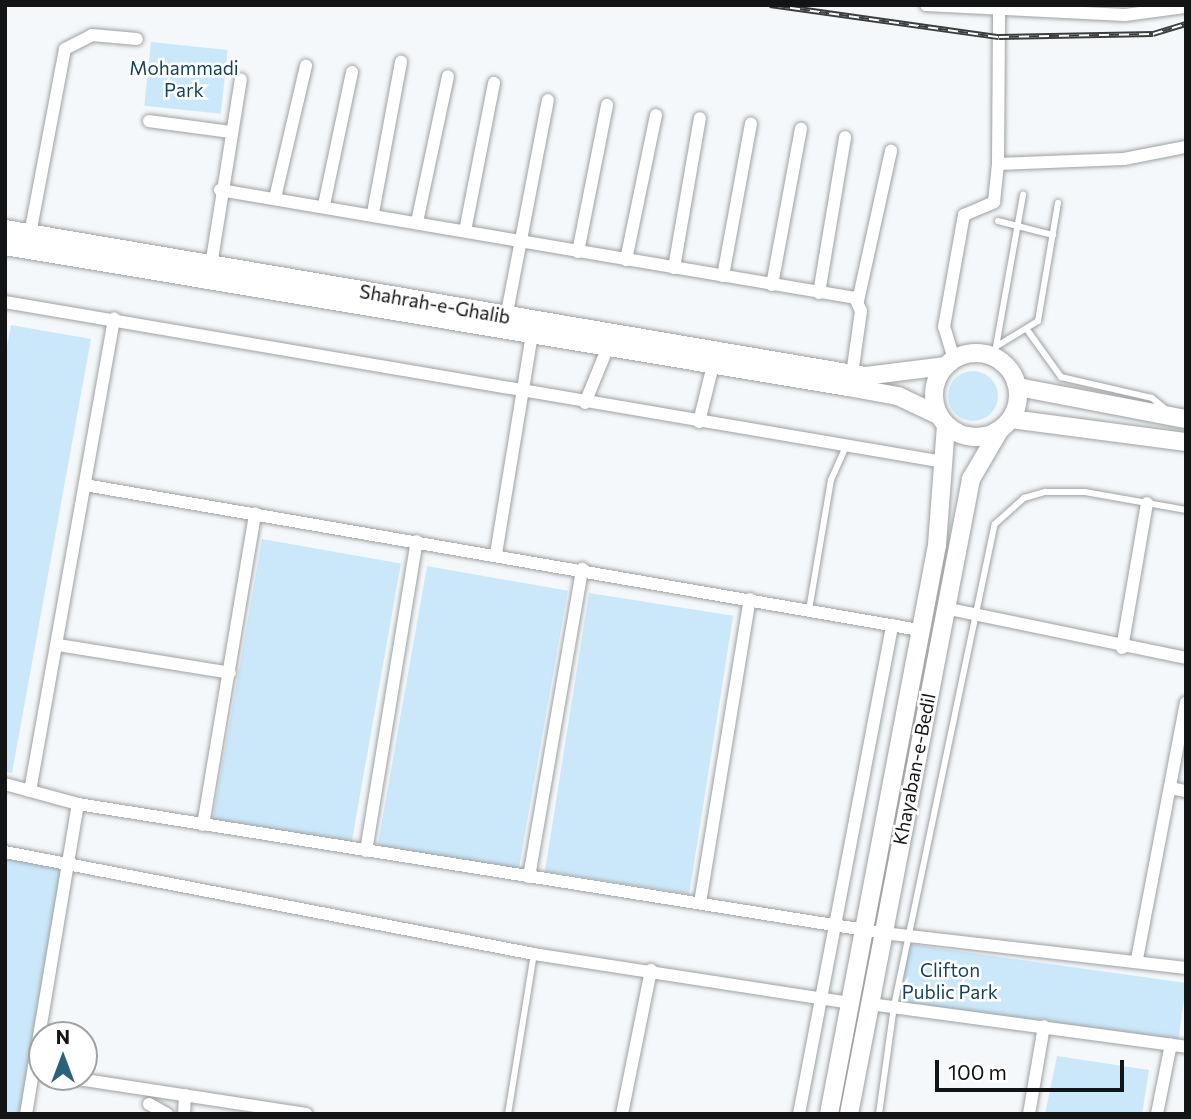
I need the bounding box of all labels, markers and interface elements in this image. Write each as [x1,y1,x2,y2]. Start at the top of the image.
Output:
park label: Mohammadi Park [129,57,239,101]
street label: Shahrah-e-Ghalib [358,280,512,328]
street label: Khayaban-e-Bedil [888,691,940,847]
park label: Clifton Public Park [902,959,998,1003]
north arrow [28,1021,98,1091]
text: N [56,1025,70,1048]
scale bar [939,1046,1128,1090]
text: 100 m [948,1059,1007,1084]

